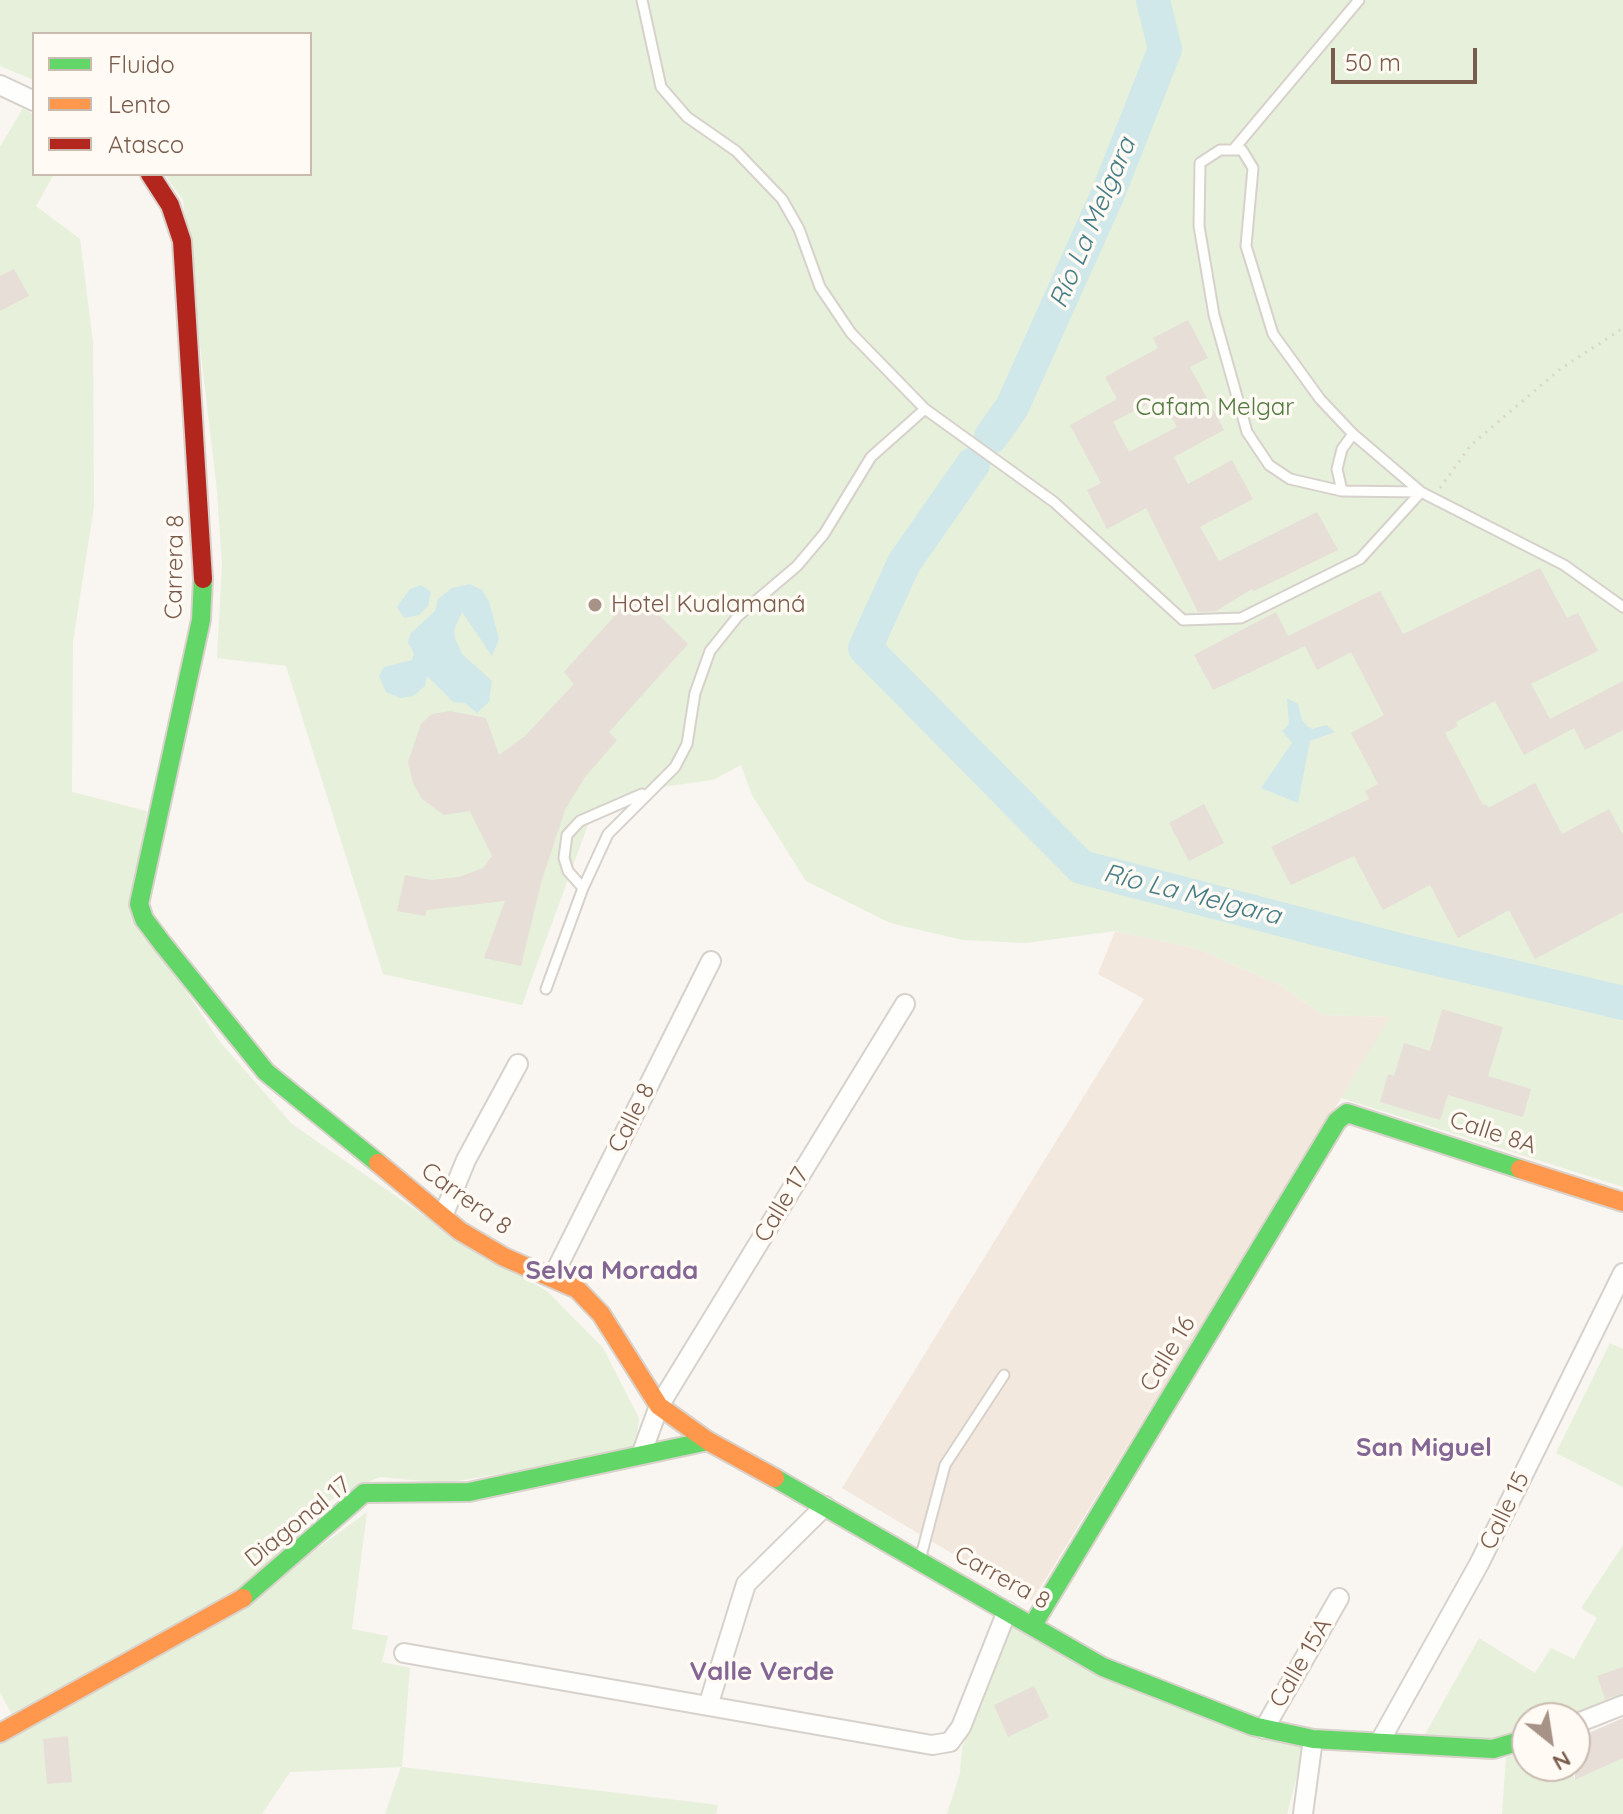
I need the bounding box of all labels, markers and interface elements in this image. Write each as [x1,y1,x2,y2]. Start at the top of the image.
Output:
legend [32,32,312,176]
scale bar [1335,32,1481,82]
text: 50 m [1345,47,1401,77]
text: Fluido [108,49,175,79]
text: Lento [108,89,171,119]
text: Atasco [108,129,184,159]
water label: Río La Melgara [1043,133,1143,313]
park label: Cafam Melgar [1135,394,1295,422]
street label: Carrera 8 [160,514,190,620]
place label: Hotel Kualamaná [611,591,805,619]
marker: Hotel Kualamaná [586,596,604,614]
water label: Río La Melgara [1100,858,1284,932]
street label: Calle 8 [602,1078,662,1158]
street label: Calle 8A [1446,1105,1540,1161]
street label: Carrera 8 [415,1157,517,1241]
street label: Calle 17 [748,1162,816,1248]
district label: Selva Morada [526,1255,698,1287]
street label: Calle 16 [1134,1311,1202,1397]
district label: San Miguel [1356,1432,1492,1464]
street label: Calle 15 [1474,1467,1536,1555]
street label: Diagonal 17 [239,1471,357,1573]
street label: Carrera 8 [949,1540,1055,1616]
street label: Calle 15A [1264,1613,1338,1713]
district label: Valle Verde [690,1656,834,1688]
north arrow [1511,1702,1591,1782]
text: N [1548,1745,1576,1777]

